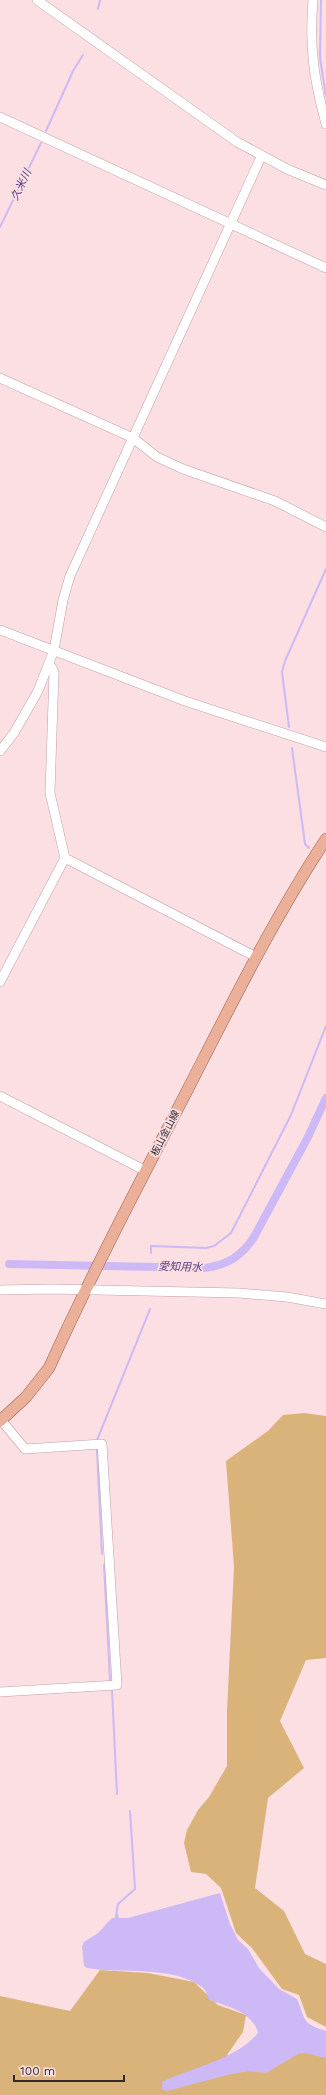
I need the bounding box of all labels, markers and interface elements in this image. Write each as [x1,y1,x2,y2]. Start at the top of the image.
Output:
water label: 久米川 [8,166,35,203]
street label: 板山金山線 [149,1108,181,1158]
water label: 愛知用水 [158,1260,203,1274]
scale bar [14,2057,124,2083]
text: 100 m [20,2064,55,2078]

